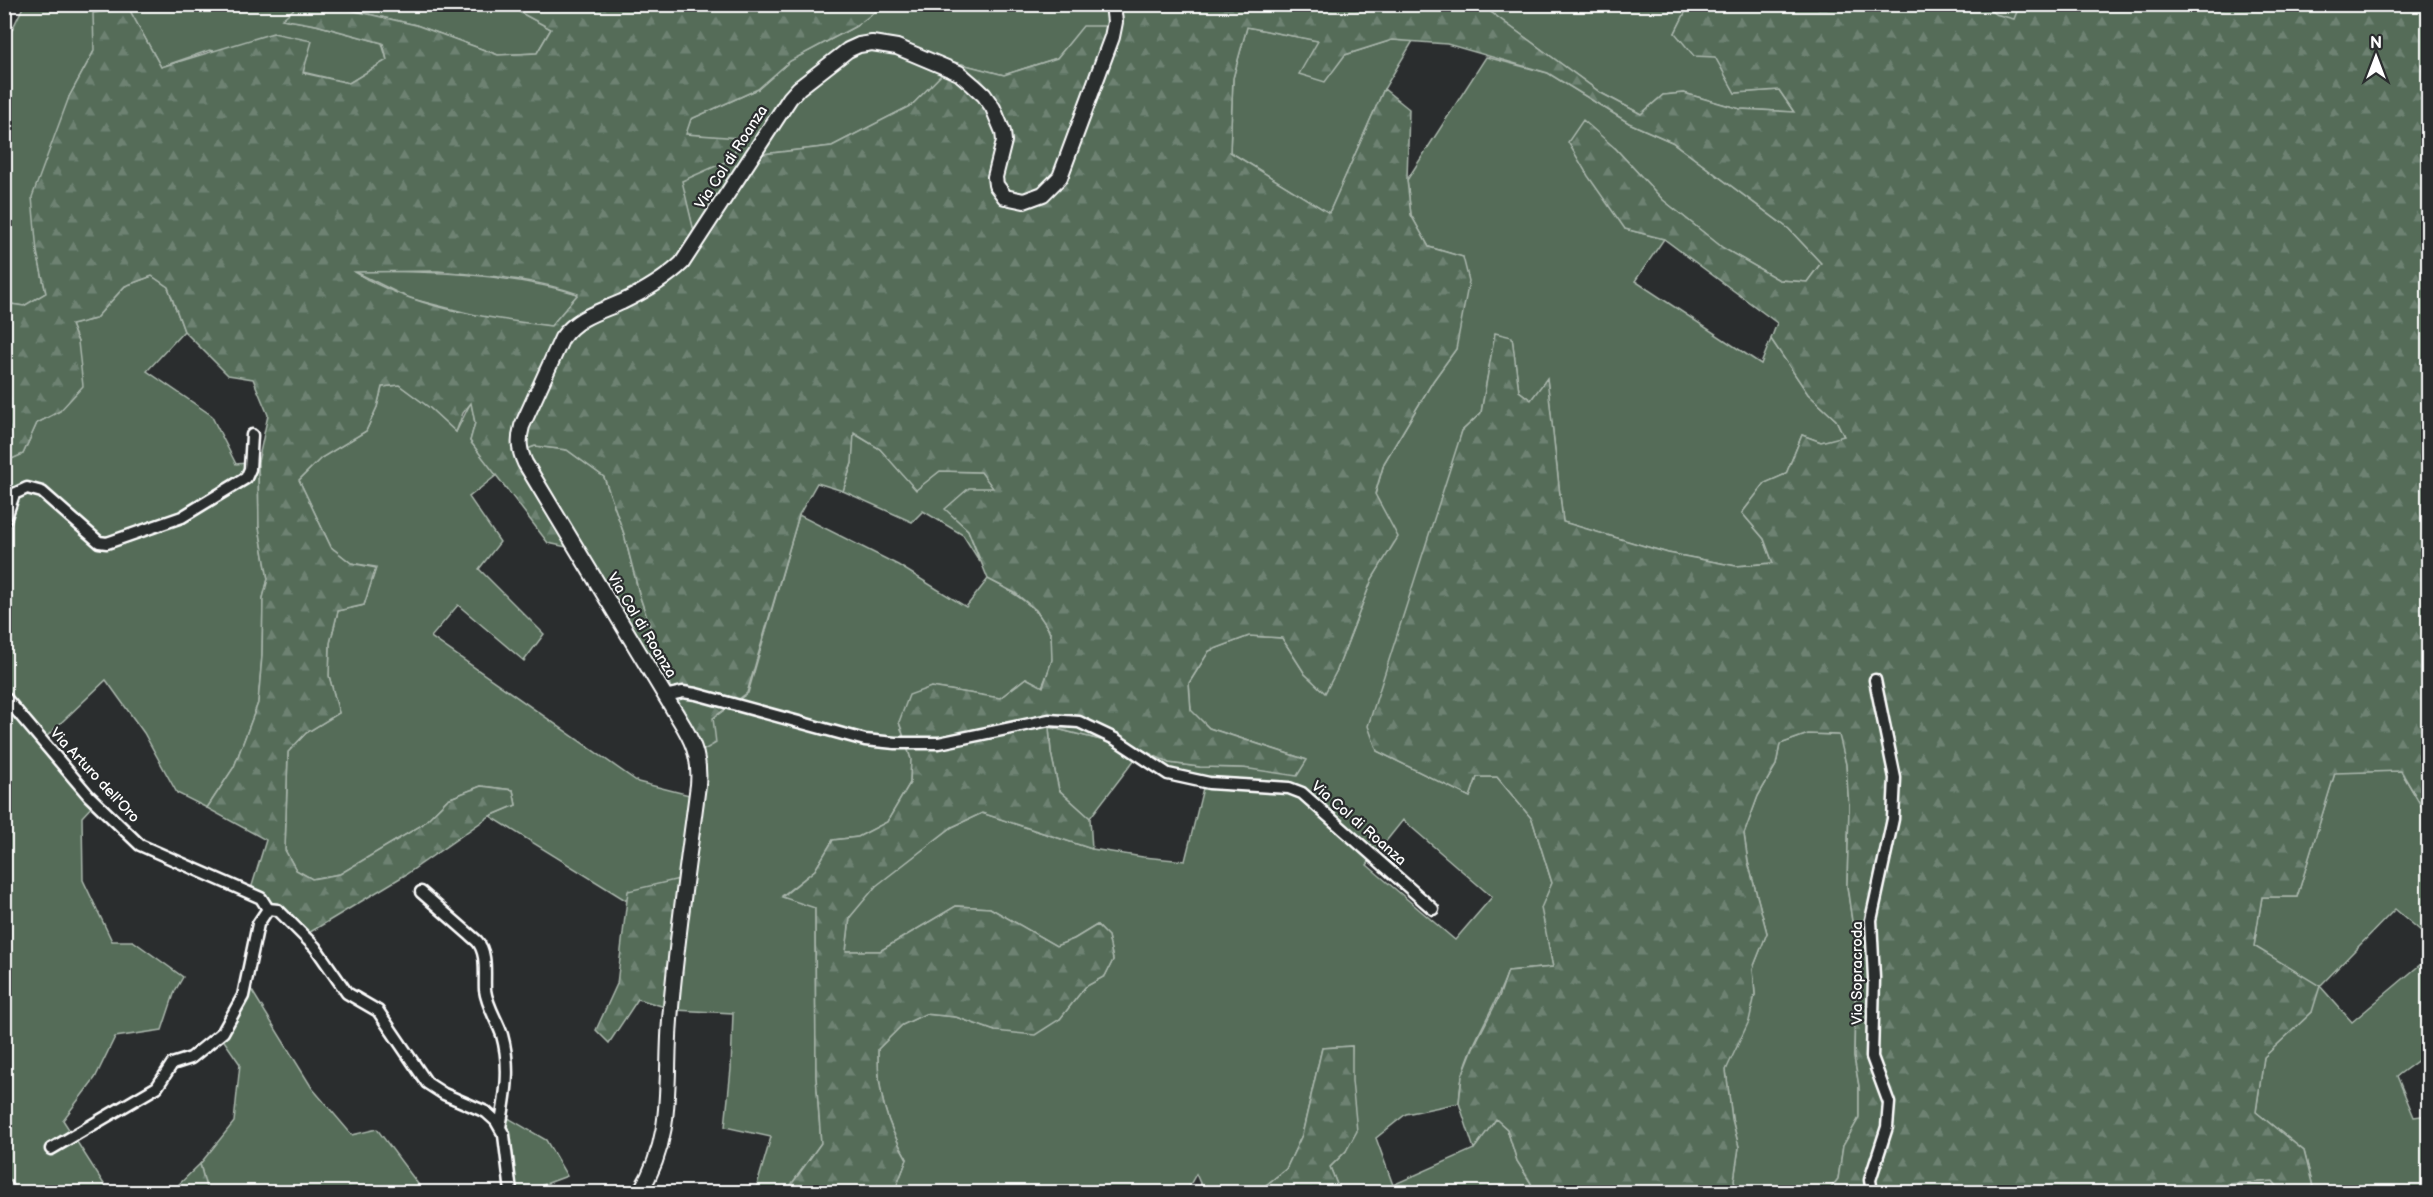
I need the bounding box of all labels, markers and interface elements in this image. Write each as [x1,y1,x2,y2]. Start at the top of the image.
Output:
north arrow [2346,27,2406,87]
text: N [2370,34,2382,53]
street label: Via Col di Roanza [691,102,772,213]
street label: Via Col di Roanza [603,569,681,681]
street label: Via Arturo dell'Oro [46,724,144,827]
street label: Via Col di Roanza [1307,777,1410,870]
street label: Via Sopracroda [1848,921,1867,1025]

